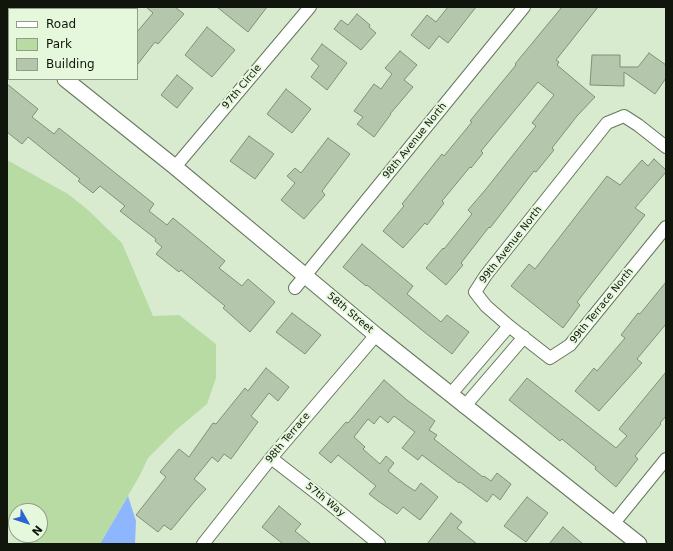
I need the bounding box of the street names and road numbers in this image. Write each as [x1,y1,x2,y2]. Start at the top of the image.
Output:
street label: 97th Circle [220,62,264,112]
street label: 98th Avenue North [381,101,449,181]
street label: 99th Avenue North [477,204,545,286]
street label: 99th Terrace North [568,266,636,346]
street label: 58th Street [324,290,376,336]
street label: 98th Terrace [263,410,313,466]
street label: 57th Way [303,480,347,520]

